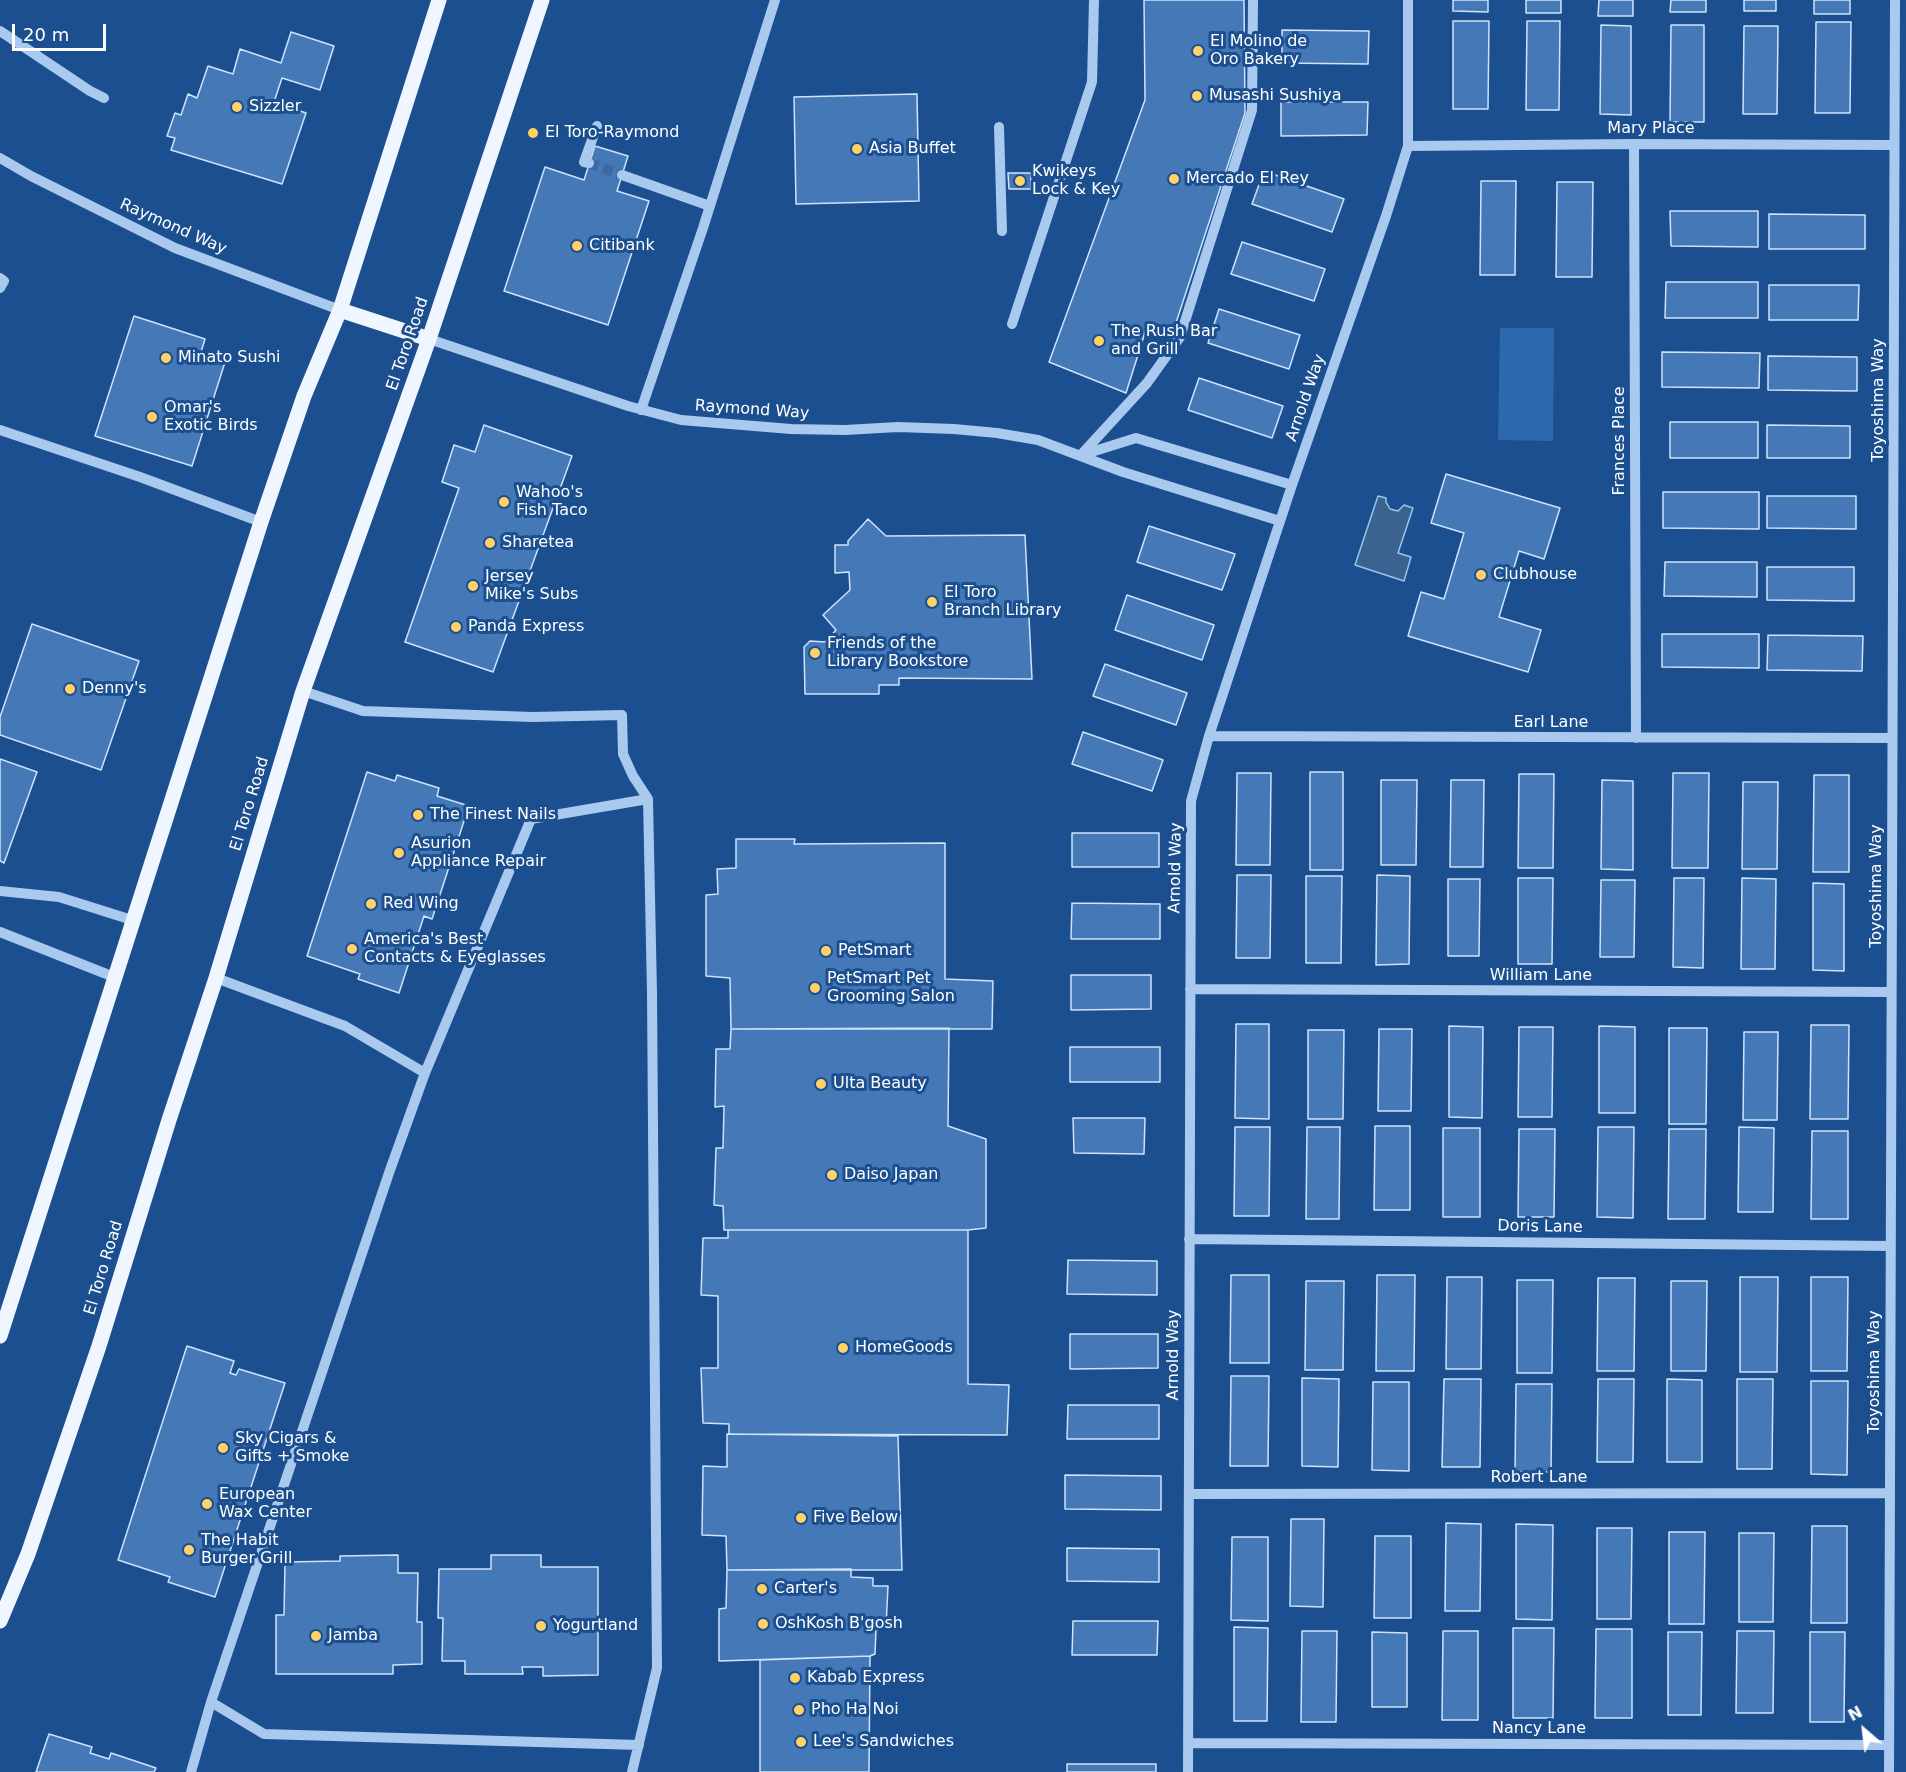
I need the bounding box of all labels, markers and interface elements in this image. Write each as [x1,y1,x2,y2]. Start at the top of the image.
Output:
scale bar [15,12,110,50]
text: 20 m [23,24,69,45]
place label: El Molino de Oro Bakery [1210,32,1307,70]
marker: El Molino de Oro Bakery [1191,44,1205,58]
place label: Musashi Sushiya [1209,86,1342,106]
marker: Musashi Sushiya [1190,89,1204,103]
place label: Sizzler [249,97,301,117]
marker: Sizzler [230,100,244,114]
street label: Mary Place [1607,119,1695,139]
place label: El Toro-Raymond [545,123,679,143]
marker: El Toro-Raymond [526,126,540,140]
place label: Asia Buffet [869,139,956,159]
marker: Asia Buffet [850,142,864,156]
place label: Kwikeys Lock & Key [1032,162,1120,200]
place label: Mercado El Rey [1186,169,1309,189]
marker: Mercado El Rey [1167,172,1181,186]
marker: Kwikeys Lock & Key [1013,174,1027,188]
street label: Raymond Way [117,195,229,259]
place label: Citibank [589,236,655,256]
marker: Citibank [570,239,584,253]
street label: El Toro Road [383,295,433,393]
place label: The Rush Bar and Grill [1111,322,1217,360]
marker: The Rush Bar and Grill [1092,334,1106,348]
street label: Toyoshima Way [1869,338,1889,462]
place label: Minato Sushi [178,348,281,368]
marker: Minato Sushi [159,351,173,365]
street label: Arnold Way [1282,352,1330,444]
street label: Frances Place [1610,386,1630,496]
street label: Raymond Way [694,396,810,424]
place label: Omar's Exotic Birds [164,398,258,436]
marker: Omar's Exotic Birds [145,410,159,424]
place label: Wahoo's Fish Taco [516,483,588,521]
marker: Wahoo's Fish Taco [497,495,511,509]
place label: Sharetea [502,533,574,553]
marker: Sharetea [483,536,497,550]
place label: Clubhouse [1493,565,1577,585]
place label: Jersey Mike's Subs [485,567,578,605]
marker: Clubhouse [1474,568,1488,582]
marker: Jersey Mike's Subs [466,579,480,593]
place label: El Toro Branch Library [944,583,1061,621]
marker: El Toro Branch Library [925,595,939,609]
place label: Panda Express [468,617,584,637]
marker: Panda Express [449,620,463,634]
place label: Friends of the Library Bookstore [827,634,968,672]
marker: Friends of the Library Bookstore [808,646,822,660]
place label: Denny's [82,679,147,699]
marker: Denny's [63,682,77,696]
street label: Earl Lane [1514,713,1588,733]
street label: El Toro Road [227,754,273,854]
place label: The Finest Nails [430,805,556,825]
marker: The Finest Nails [411,808,425,822]
street label: Arnold Way [1166,822,1186,914]
street label: Toyoshima Way [1867,824,1887,948]
place label: Asurion Appliance Repair [411,834,546,872]
marker: Asurion Appliance Repair [392,846,406,860]
place label: Red Wing [383,894,459,914]
marker: Red Wing [364,897,378,911]
place label: America's Best Contacts & Eyeglasses [364,930,546,968]
place label: PetSmart [838,941,912,961]
marker: America's Best Contacts & Eyeglasses [345,942,359,956]
marker: PetSmart [819,944,833,958]
street label: William Lane [1490,966,1592,986]
place label: PetSmart Pet Grooming Salon [827,969,955,1007]
marker: PetSmart Pet Grooming Salon [808,981,822,995]
place label: Ulta Beauty [833,1074,927,1094]
marker: Ulta Beauty [814,1077,828,1091]
place label: Daiso Japan [844,1165,938,1185]
marker: Daiso Japan [825,1168,839,1182]
street label: Doris Lane [1497,1217,1583,1237]
street label: El Toro Road [81,1218,127,1318]
street label: Arnold Way [1164,1310,1184,1400]
street label: Toyoshima Way [1865,1310,1885,1434]
place label: HomeGoods [855,1338,953,1358]
marker: HomeGoods [836,1341,850,1355]
place label: Sky Cigars & Gifts + Smoke [235,1429,349,1467]
marker: Sky Cigars & Gifts + Smoke [216,1441,230,1455]
street label: Robert Lane [1491,1468,1587,1488]
place label: European Wax Center [219,1485,312,1523]
marker: European Wax Center [200,1497,214,1511]
place label: Five Below [813,1508,898,1528]
marker: Five Below [794,1511,808,1525]
place label: The Habit Burger Grill [201,1531,292,1569]
marker: The Habit Burger Grill [182,1543,196,1557]
place label: Carter's [774,1579,837,1599]
marker: Carter's [755,1582,769,1596]
place label: OshKosh B'gosh [775,1614,903,1634]
place label: Yogurtland [553,1616,638,1636]
marker: OshKosh B'gosh [756,1617,770,1631]
marker: Yogurtland [534,1619,548,1633]
place label: Jamba [328,1626,378,1646]
marker: Jamba [309,1629,323,1643]
place label: Kabab Express [807,1668,925,1688]
marker: Kabab Express [788,1671,802,1685]
place label: Pho Ha Noi [811,1700,899,1720]
north arrow [1834,1700,1894,1760]
text: N [1845,1702,1866,1725]
marker: Pho Ha Noi [792,1703,806,1717]
street label: Nancy Lane [1492,1719,1586,1739]
place label: Lee's Sandwiches [813,1732,954,1752]
marker: Lee's Sandwiches [794,1735,808,1749]

